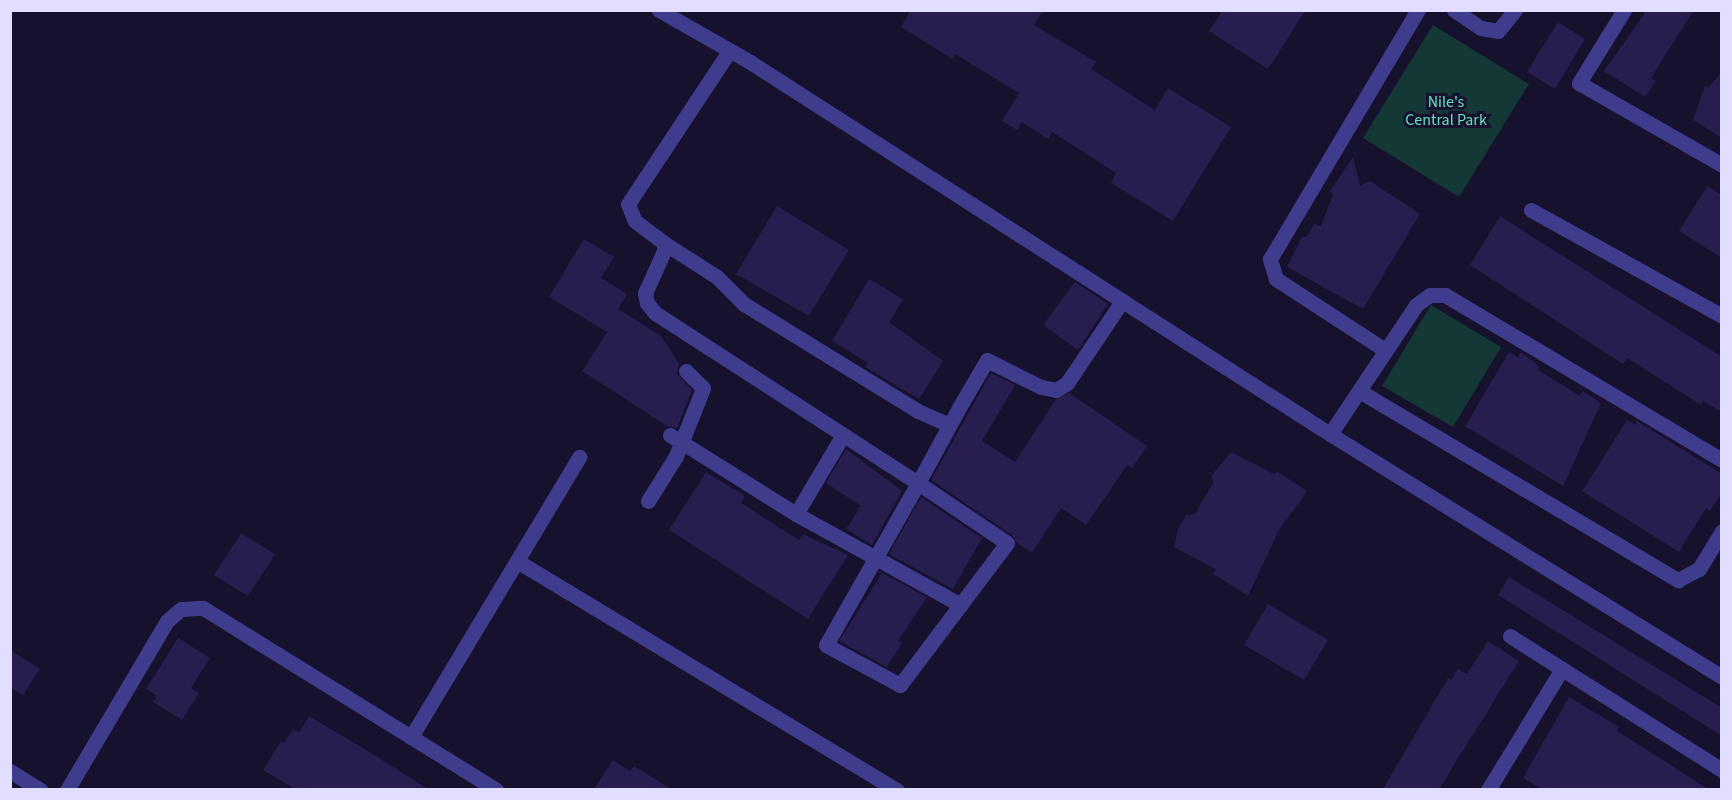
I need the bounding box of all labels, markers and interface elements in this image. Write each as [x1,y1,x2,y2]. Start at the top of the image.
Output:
park label: Nile's Central Park [1405,92,1487,130]

